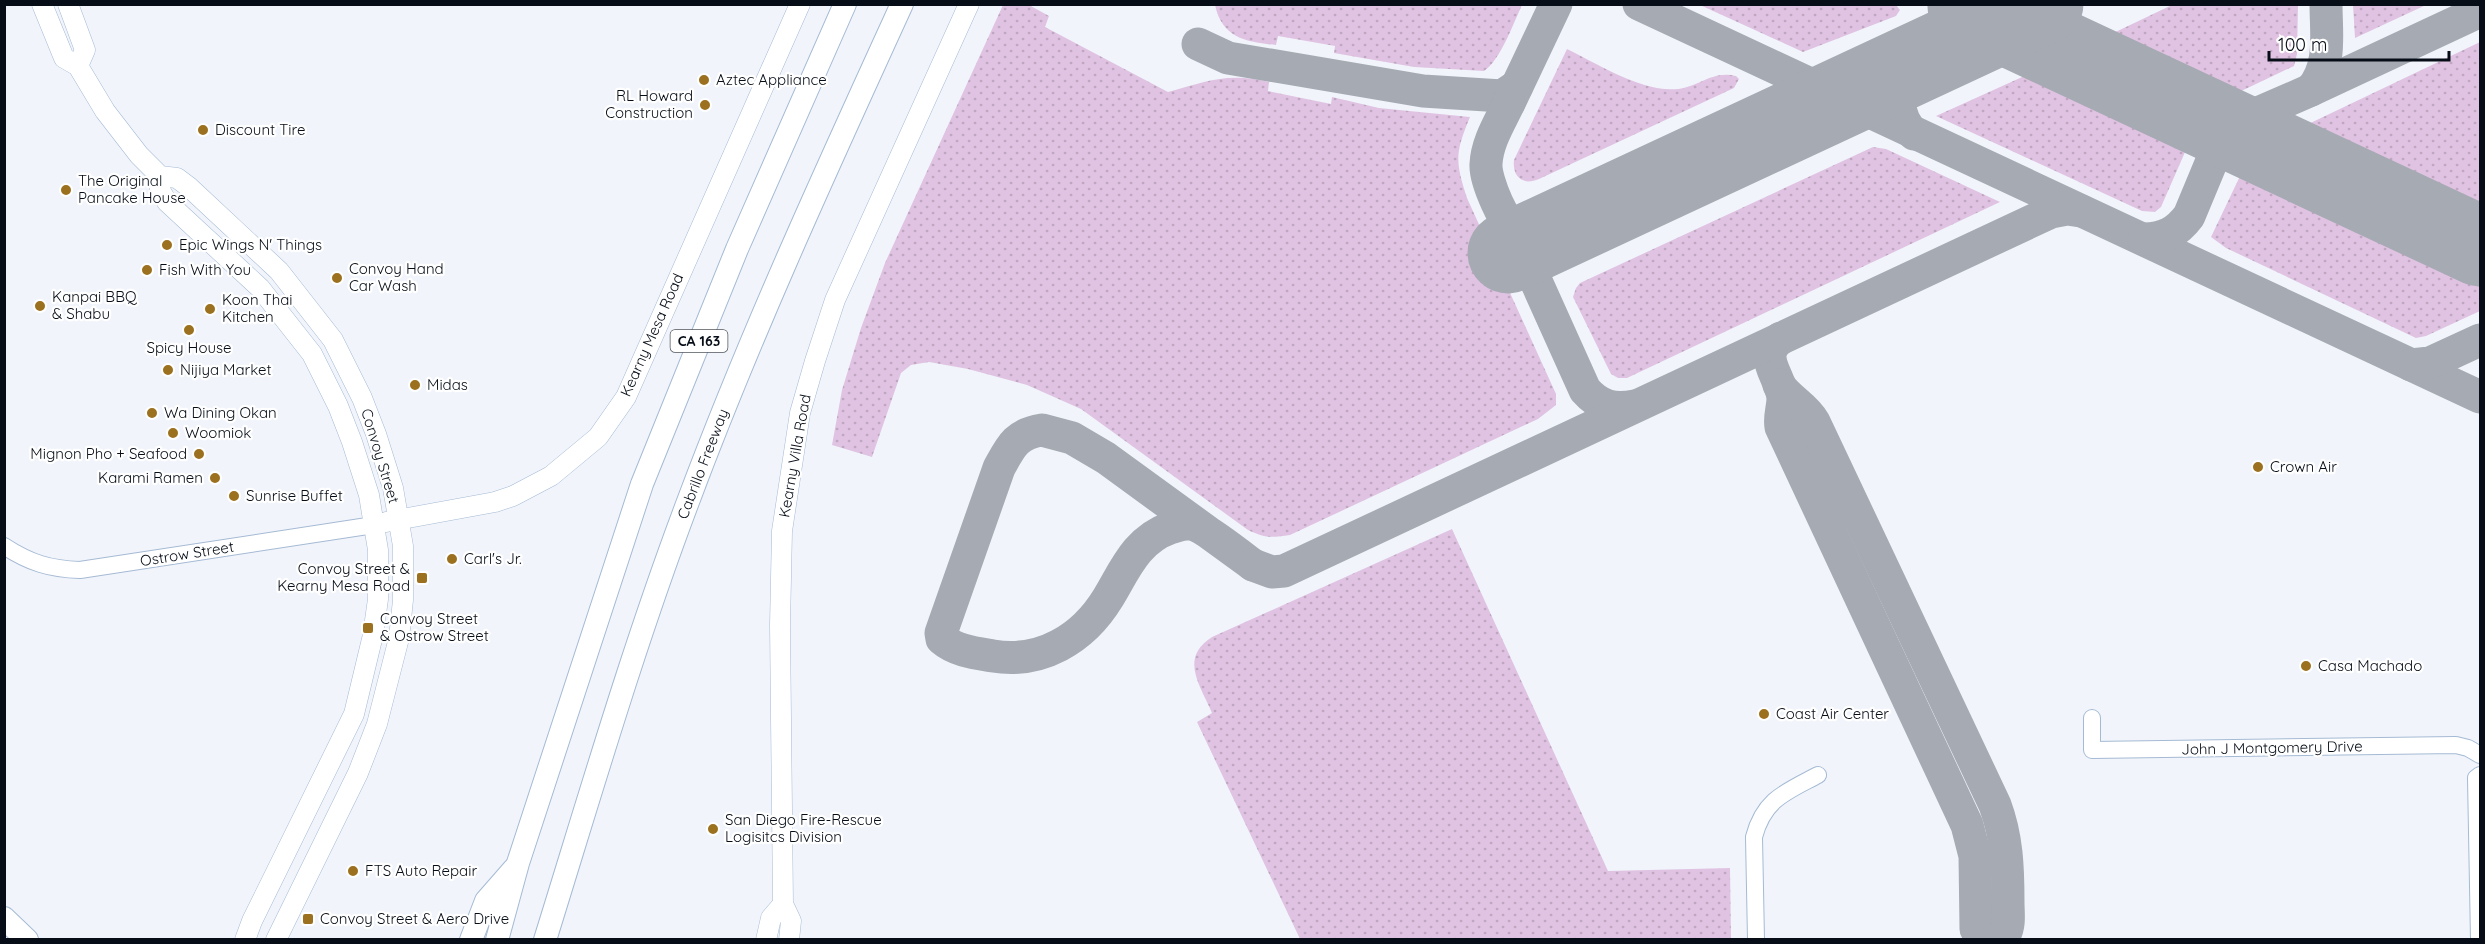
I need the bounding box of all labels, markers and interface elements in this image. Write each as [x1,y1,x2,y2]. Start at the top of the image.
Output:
scale bar [2269,24,2449,62]
text: 100 m [2278,33,2327,56]
place label: Aztec Appliance [716,70,827,89]
marker: Aztec Appliance [697,73,711,87]
place label: RL Howard Construction [605,86,693,122]
marker: RL Howard Construction [698,98,712,112]
place label: Discount Tire [215,120,305,139]
marker: Discount Tire [196,123,210,137]
place label: The Original Pancake House [78,171,186,207]
marker: The Original Pancake House [59,183,73,197]
place label: Epic Wings N' Things [179,235,322,254]
marker: Epic Wings N' Things [160,238,174,252]
place label: Convoy Hand Car Wash [349,259,444,295]
place label: Fish With You [159,260,251,279]
marker: Fish With You [140,263,154,277]
street label: Kearny Mesa Road [616,270,687,399]
marker: Convoy Hand Car Wash [330,271,344,285]
place label: Kanpai BBQ & Shabu [52,287,137,323]
place label: Koon Thai Kitchen [222,290,293,326]
marker: Kanpai BBQ & Shabu [33,299,47,313]
marker: Koon Thai Kitchen [203,302,217,316]
marker: Spicy House [182,323,196,337]
road number: CA 163 [670,330,728,352]
place label: Spicy House [146,338,232,357]
place label: Nijiya Market [180,360,272,379]
marker: Nijiya Market [161,363,175,377]
place label: Midas [427,375,468,394]
marker: Midas [408,378,422,392]
street label: Kearny Villa Road [774,393,815,519]
place label: Wa Dining Okan [164,403,277,422]
marker: Wa Dining Okan [145,406,159,420]
street label: Convoy Street [357,406,404,505]
street label: Cabrillo Freeway [673,406,732,522]
place label: Woomiok [185,423,251,442]
marker: Woomiok [166,426,180,440]
place label: Mignon Pho + Seafood [30,444,187,463]
marker: Mignon Pho + Seafood [192,447,206,461]
place label: Crown Air [2270,457,2337,476]
marker: Crown Air [2251,460,2265,474]
place label: Karami Ramen [98,468,203,487]
marker: Karami Ramen [208,471,222,485]
place label: Sunrise Buffet [246,486,343,505]
marker: Sunrise Buffet [227,489,241,503]
street label: Ostrow Street [139,537,235,570]
place label: Carl's Jr. [464,549,522,568]
marker: Carl's Jr. [445,552,459,566]
place label: Convoy Street & Kearny Mesa Road [277,559,410,595]
marker: Convoy Street & Kearny Mesa Road [415,571,429,585]
place label: Convoy Street & Ostrow Street [380,609,489,645]
marker: Convoy Street & Ostrow Street [361,621,375,635]
place label: Casa Machado [2318,656,2422,675]
marker: Casa Machado [2299,659,2313,673]
place label: Coast Air Center [1776,704,1889,723]
marker: Coast Air Center [1757,707,1771,721]
street label: John J Montgomery Drive [2181,736,2363,759]
place label: San Diego Fire-Rescue Logisitcs Division [725,810,882,846]
marker: San Diego Fire-Rescue Logisitcs Division [706,822,720,836]
place label: FTS Auto Repair [365,861,477,880]
marker: FTS Auto Repair [346,864,360,878]
place label: Convoy Street & Aero Drive [320,909,509,928]
marker: Convoy Street & Aero Drive [301,912,315,926]

